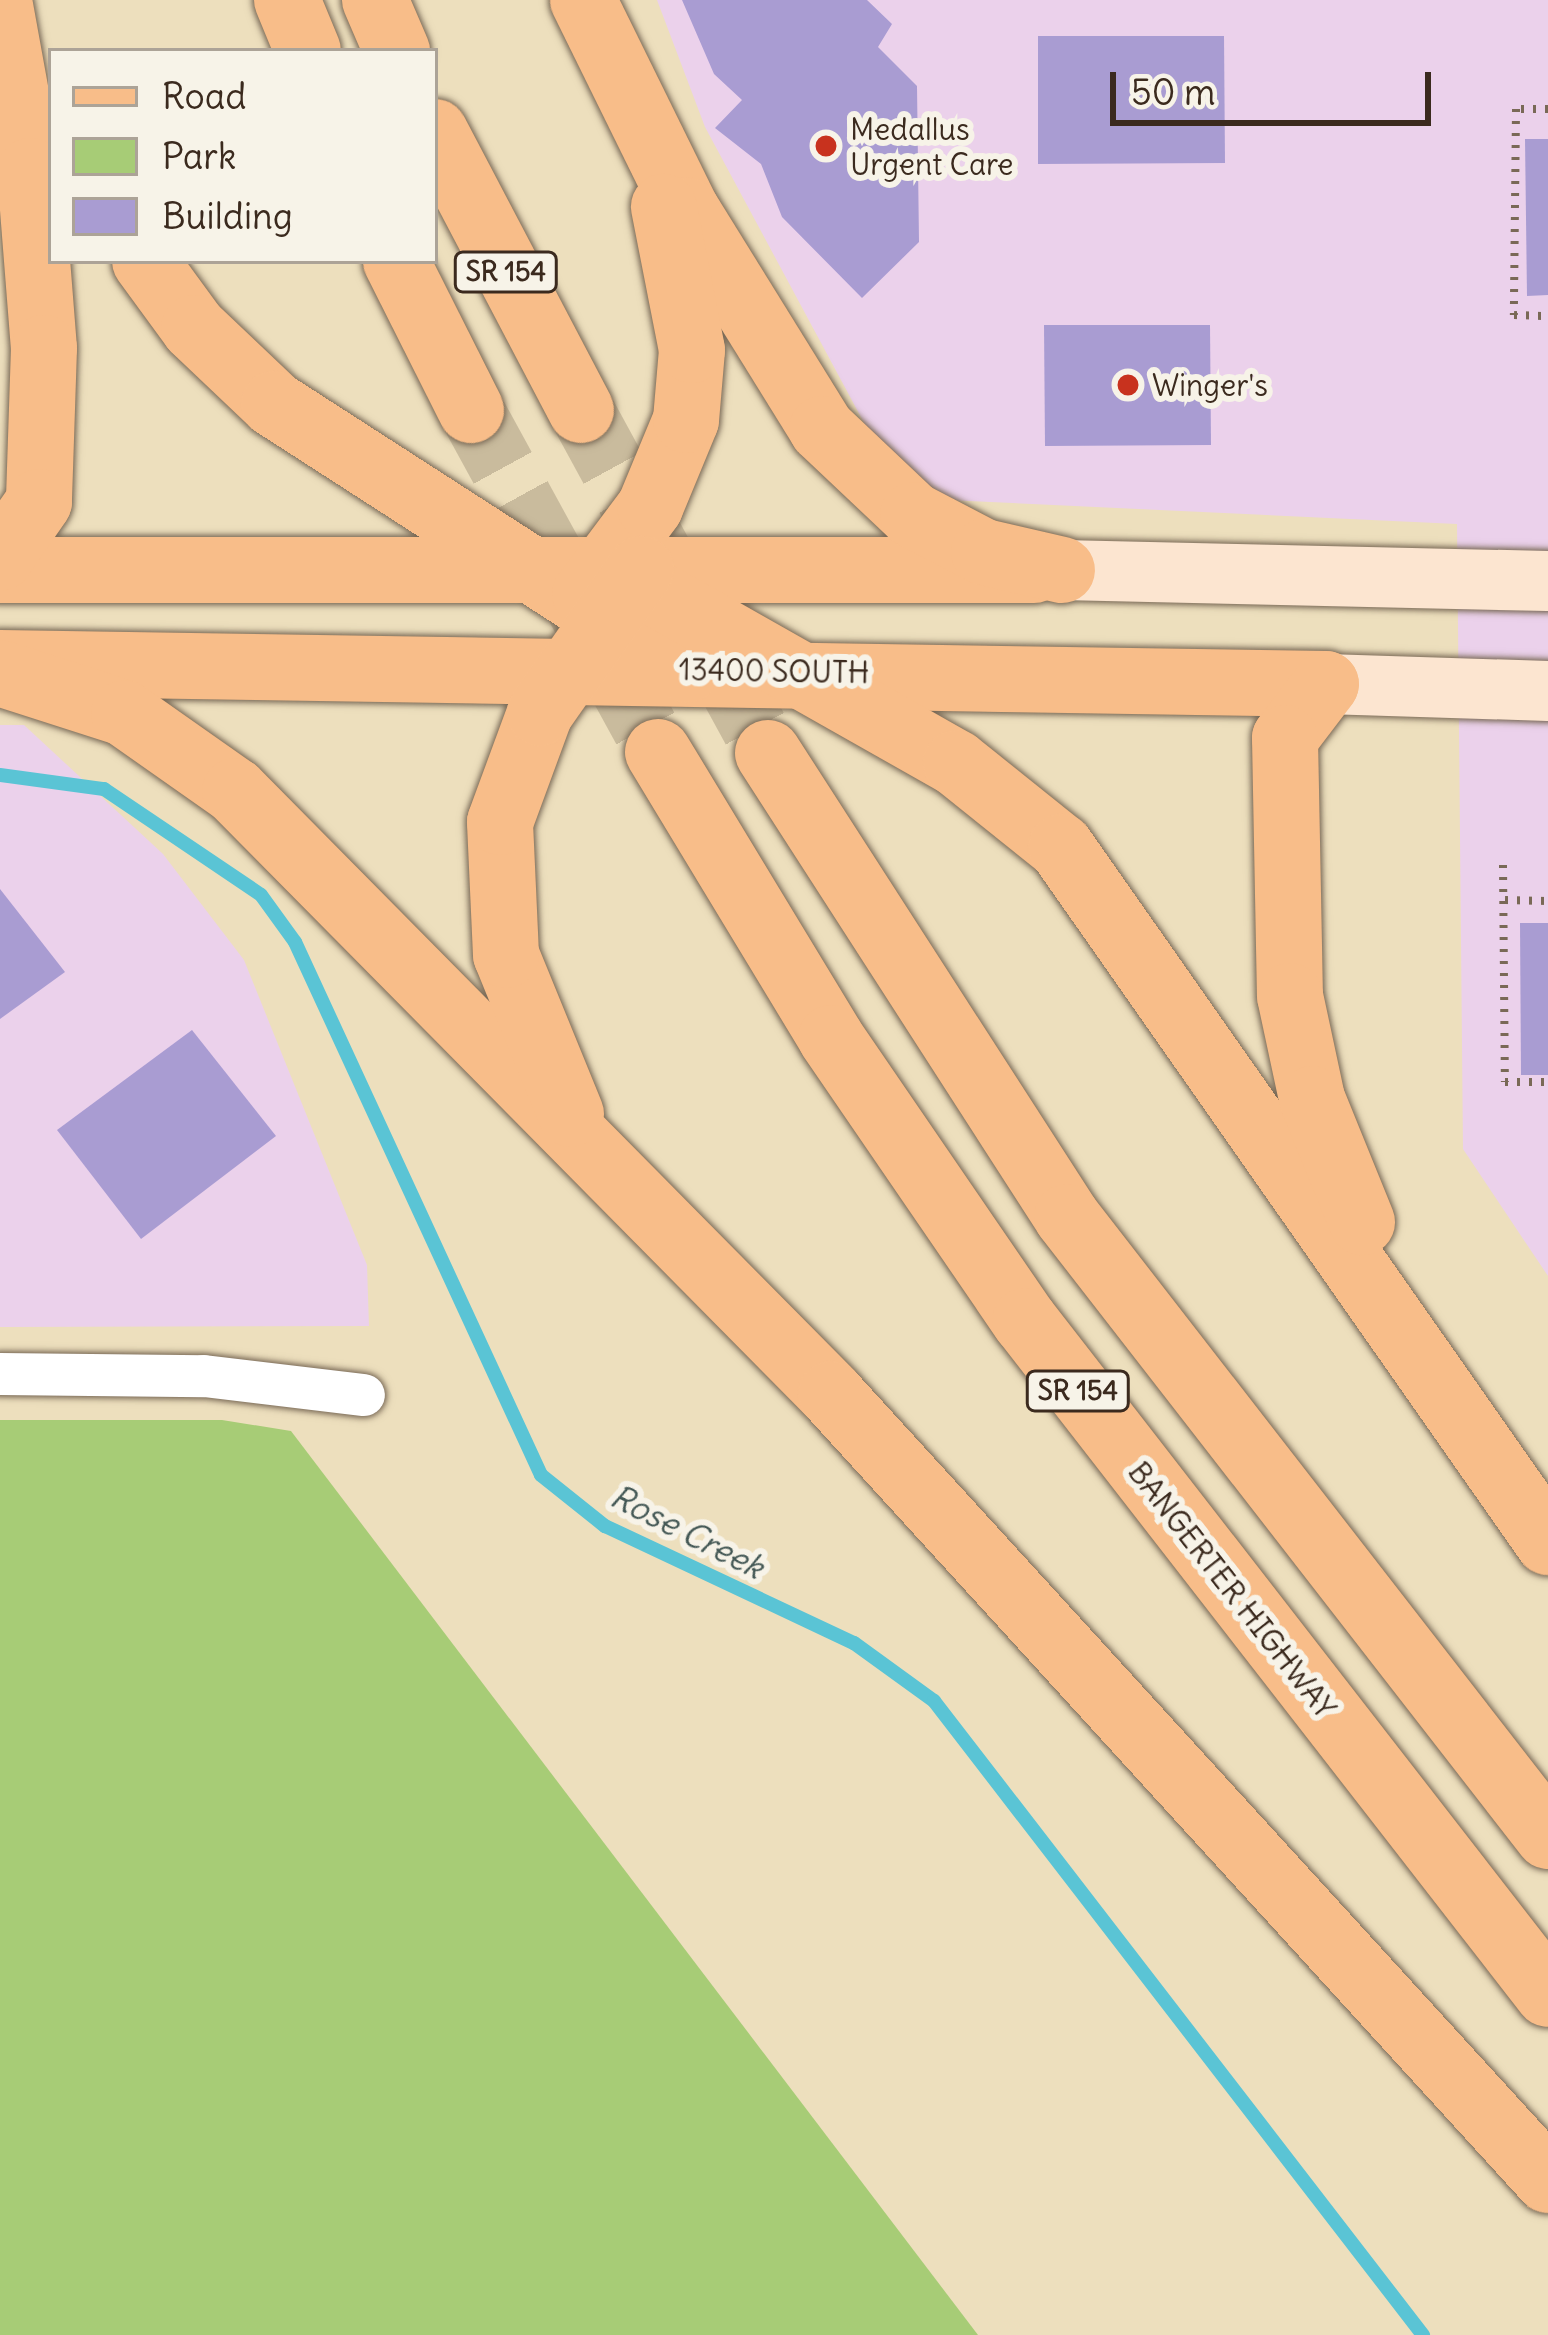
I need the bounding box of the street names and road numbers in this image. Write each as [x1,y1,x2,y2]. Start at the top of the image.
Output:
road number: SR 154 [452,251,560,293]
street label: 13400 SOUTH [678,651,870,691]
road number: SR 154 [1024,1370,1132,1412]
street label: BANGERTER HIGHWAY [1121,1455,1343,1725]

